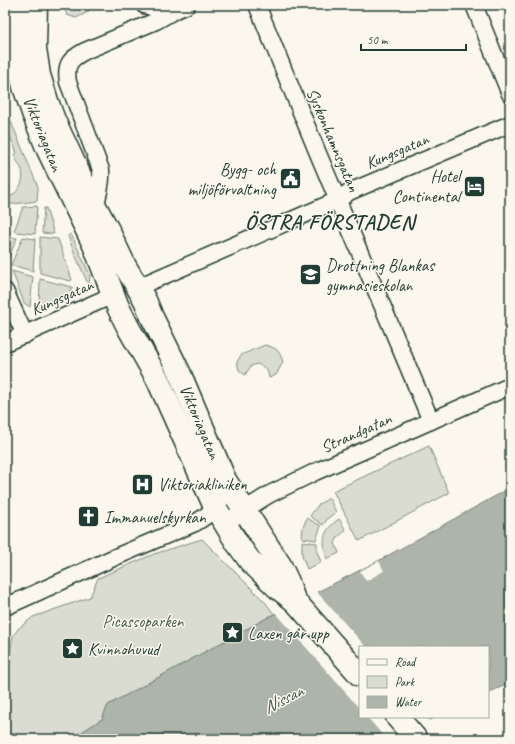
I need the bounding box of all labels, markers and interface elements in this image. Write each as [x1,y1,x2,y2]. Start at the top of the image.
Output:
scale bar [361,26,466,52]
text: 50 m [367,32,389,48]
street label: Syskonhamnsgatan [302,85,364,195]
street label: Viktoriagatan [18,93,68,176]
street label: Kungsgatan [362,128,433,174]
place label: Bygg- och miljöförvaltning [188,159,277,200]
public building icon: Bygg- och miljöförvaltning [278,166,304,192]
place label: Hotel Continental [393,166,463,207]
hotel icon: Hotel Continental [462,173,488,199]
district label: ÖSTRA FÖRSTADEN [245,209,418,235]
place label: Drottning Blankas gymnasieskolan [326,255,436,296]
school or university icon: Drottning Blankas gymnasieskolan [297,262,323,288]
street label: Kungsgatan [27,273,98,320]
street label: Viktoriagatan [175,381,226,464]
street label: Strandgatan [317,408,396,458]
hospital icon: Viktoriakliniken [129,471,155,497]
place label: Viktoriakliniken [158,474,247,495]
church icon: Immanuelskyrkan [75,504,101,530]
place label: Immanuelskyrkan [104,507,207,528]
park label: Picassoparken [102,611,185,632]
place icon: Laxen går upp [219,620,245,646]
place label: Laxen går upp [248,623,330,644]
place icon: Kvinnohuvud [60,636,86,662]
place label: Kvinnohuvud [88,639,161,660]
legend [359,646,489,718]
text: Road [395,654,417,670]
text: Park [395,674,416,690]
water label: Nissan [259,679,308,718]
text: Water [395,694,423,710]

